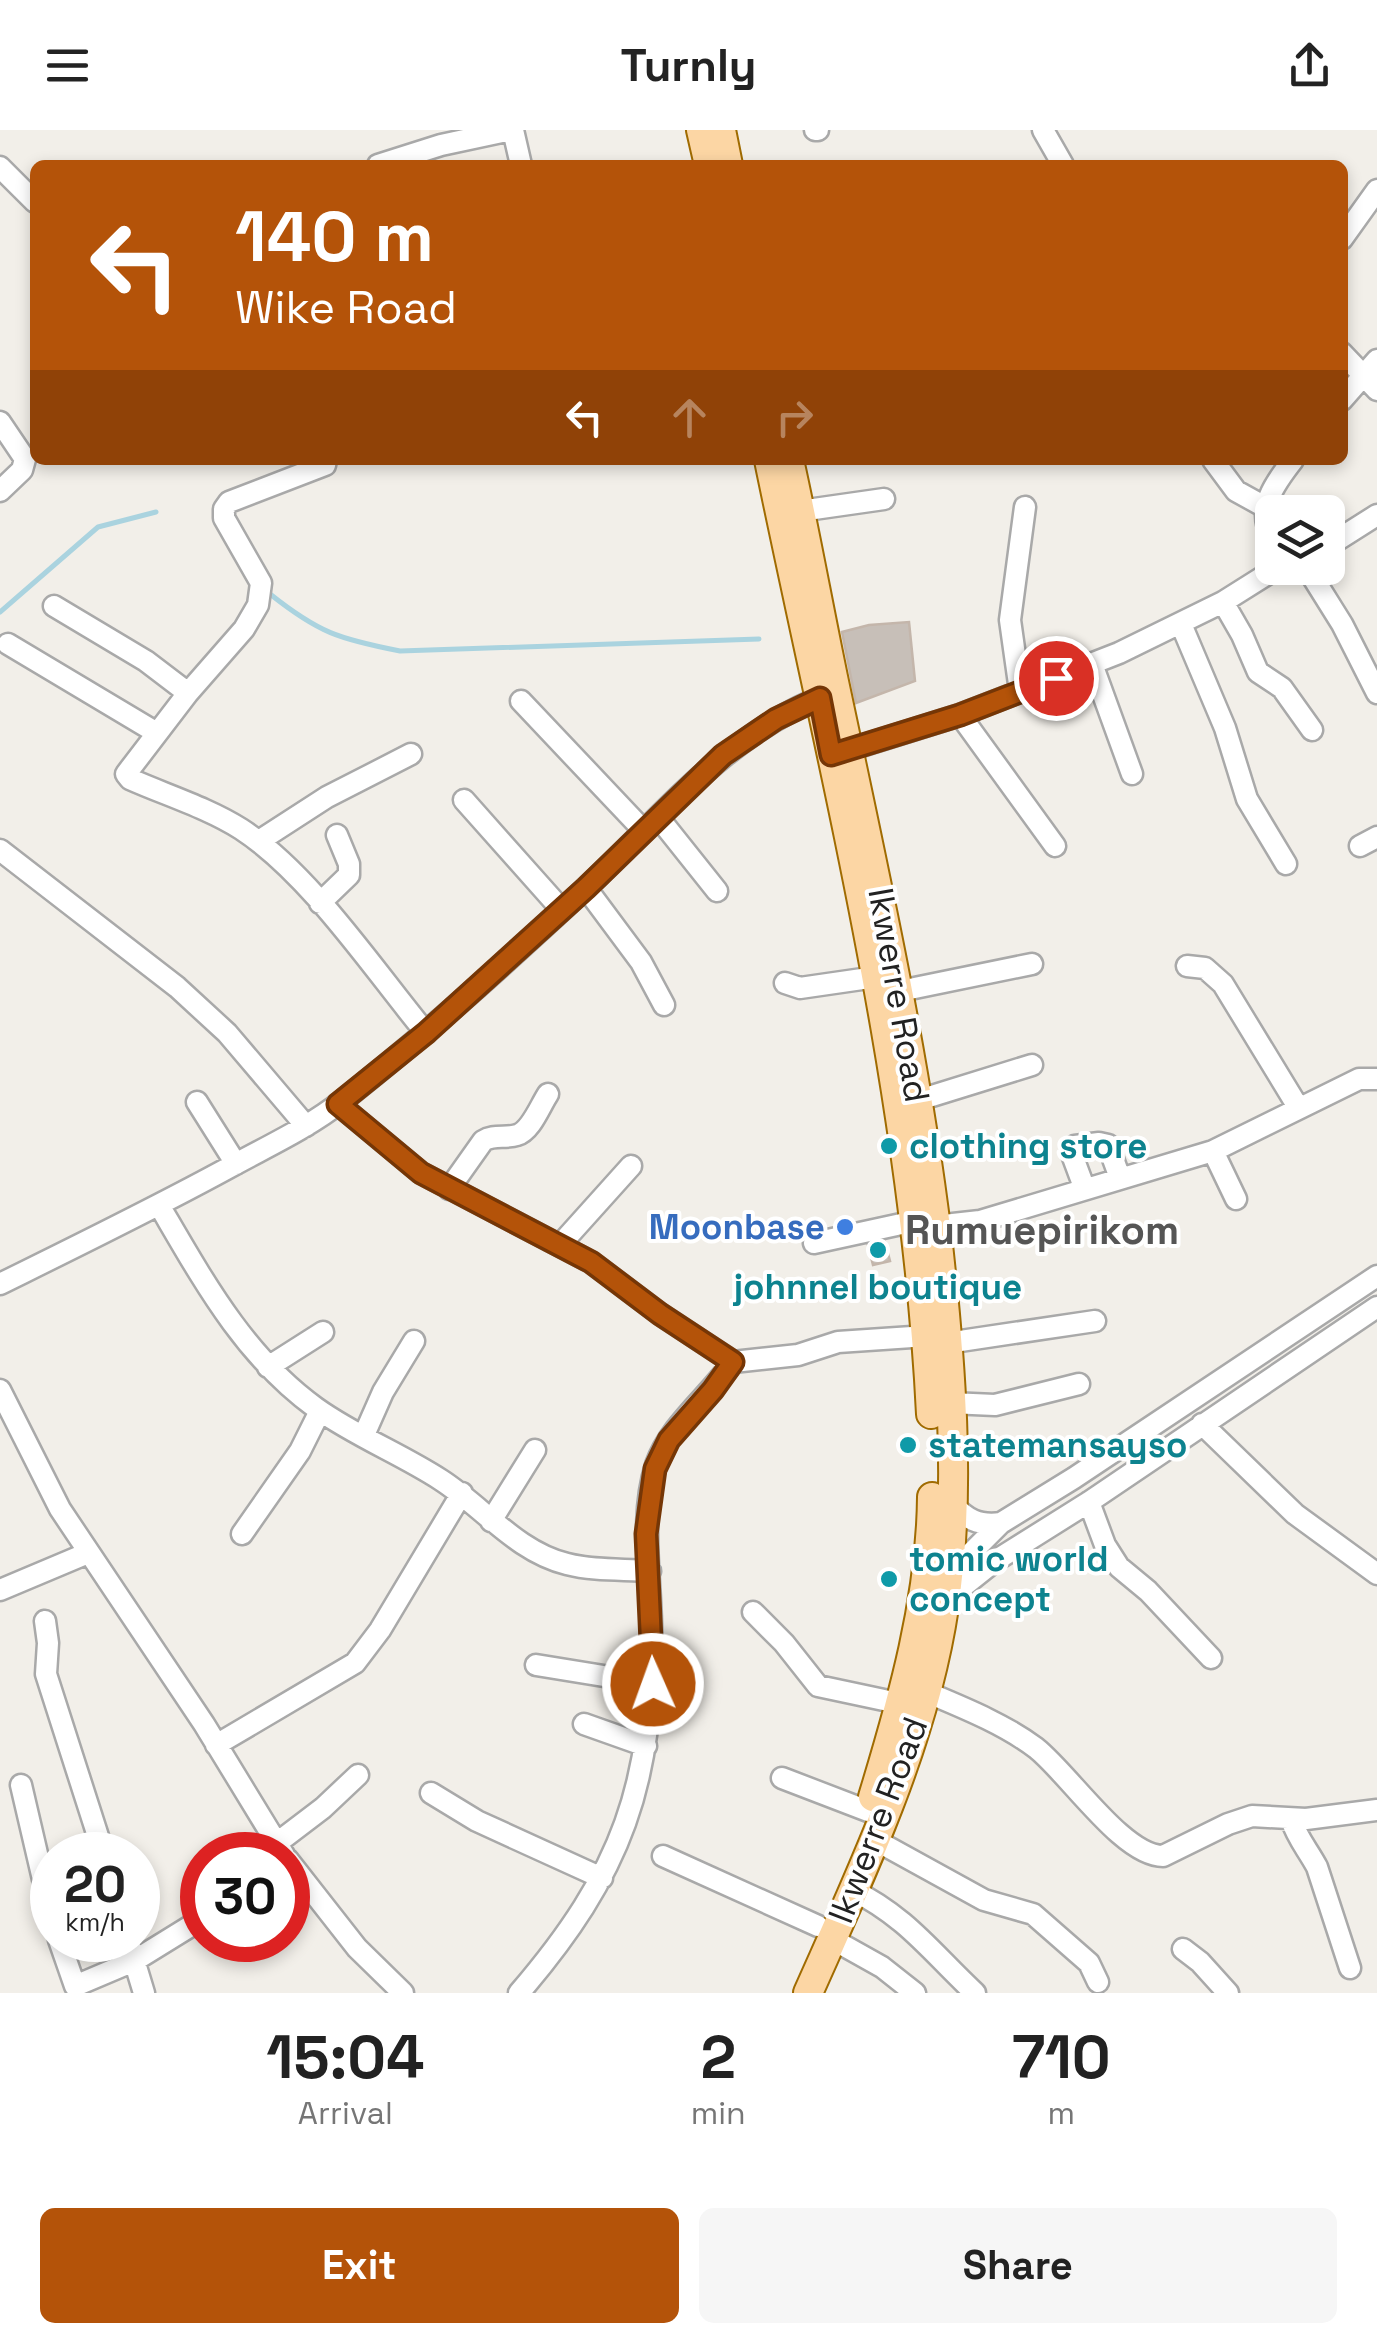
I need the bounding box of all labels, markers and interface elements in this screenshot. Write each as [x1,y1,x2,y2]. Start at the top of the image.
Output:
text: Turnly [620,37,757,94]
icon: menu [40,38,95,93]
icon: share [1282,38,1337,93]
text: 140 m [235,192,434,281]
icon: left [70,200,200,330]
text: Wike Road [235,279,457,336]
icon: left [557,390,612,445]
icon: ahead [662,390,717,445]
icon: right [767,390,822,445]
map controls [1255,495,1345,585]
button: layers [1255,495,1345,585]
pin [1014,636,1099,721]
icon: arrive [1029,651,1084,706]
street label: Ikwerre Road [858,884,940,1106]
place label: clothing store [909,1124,1147,1168]
marker: clothing store [878,1135,900,1157]
place label: Moonbase [649,1205,825,1249]
district label: Rumuepirikom [905,1205,1179,1256]
marker: Moonbase [834,1216,856,1238]
marker: johnnel boutique [867,1239,889,1261]
place label: johnnel boutique [733,1265,1022,1309]
place label: statemansayso [928,1423,1187,1467]
marker: statemansayso [897,1434,919,1456]
place label: tomic world concept [909,1537,1109,1621]
marker: tomic world concept [878,1568,900,1590]
position arrow [601,1632,705,1736]
street label: Ikwerre Road [819,1711,937,1929]
speed limit sign: 30 [180,1832,310,1962]
text: 20 [64,1853,126,1917]
text: km/h [65,1906,125,1938]
text: 15:04 [266,2019,424,2096]
text: 2 [700,2019,736,2096]
text: 710 [1012,2019,1111,2096]
text: Arrival [298,2093,393,2133]
text: min [691,2093,746,2133]
text: m [1048,2093,1075,2133]
button: Exit [40,2208,679,2323]
button: Share [699,2208,1337,2323]

